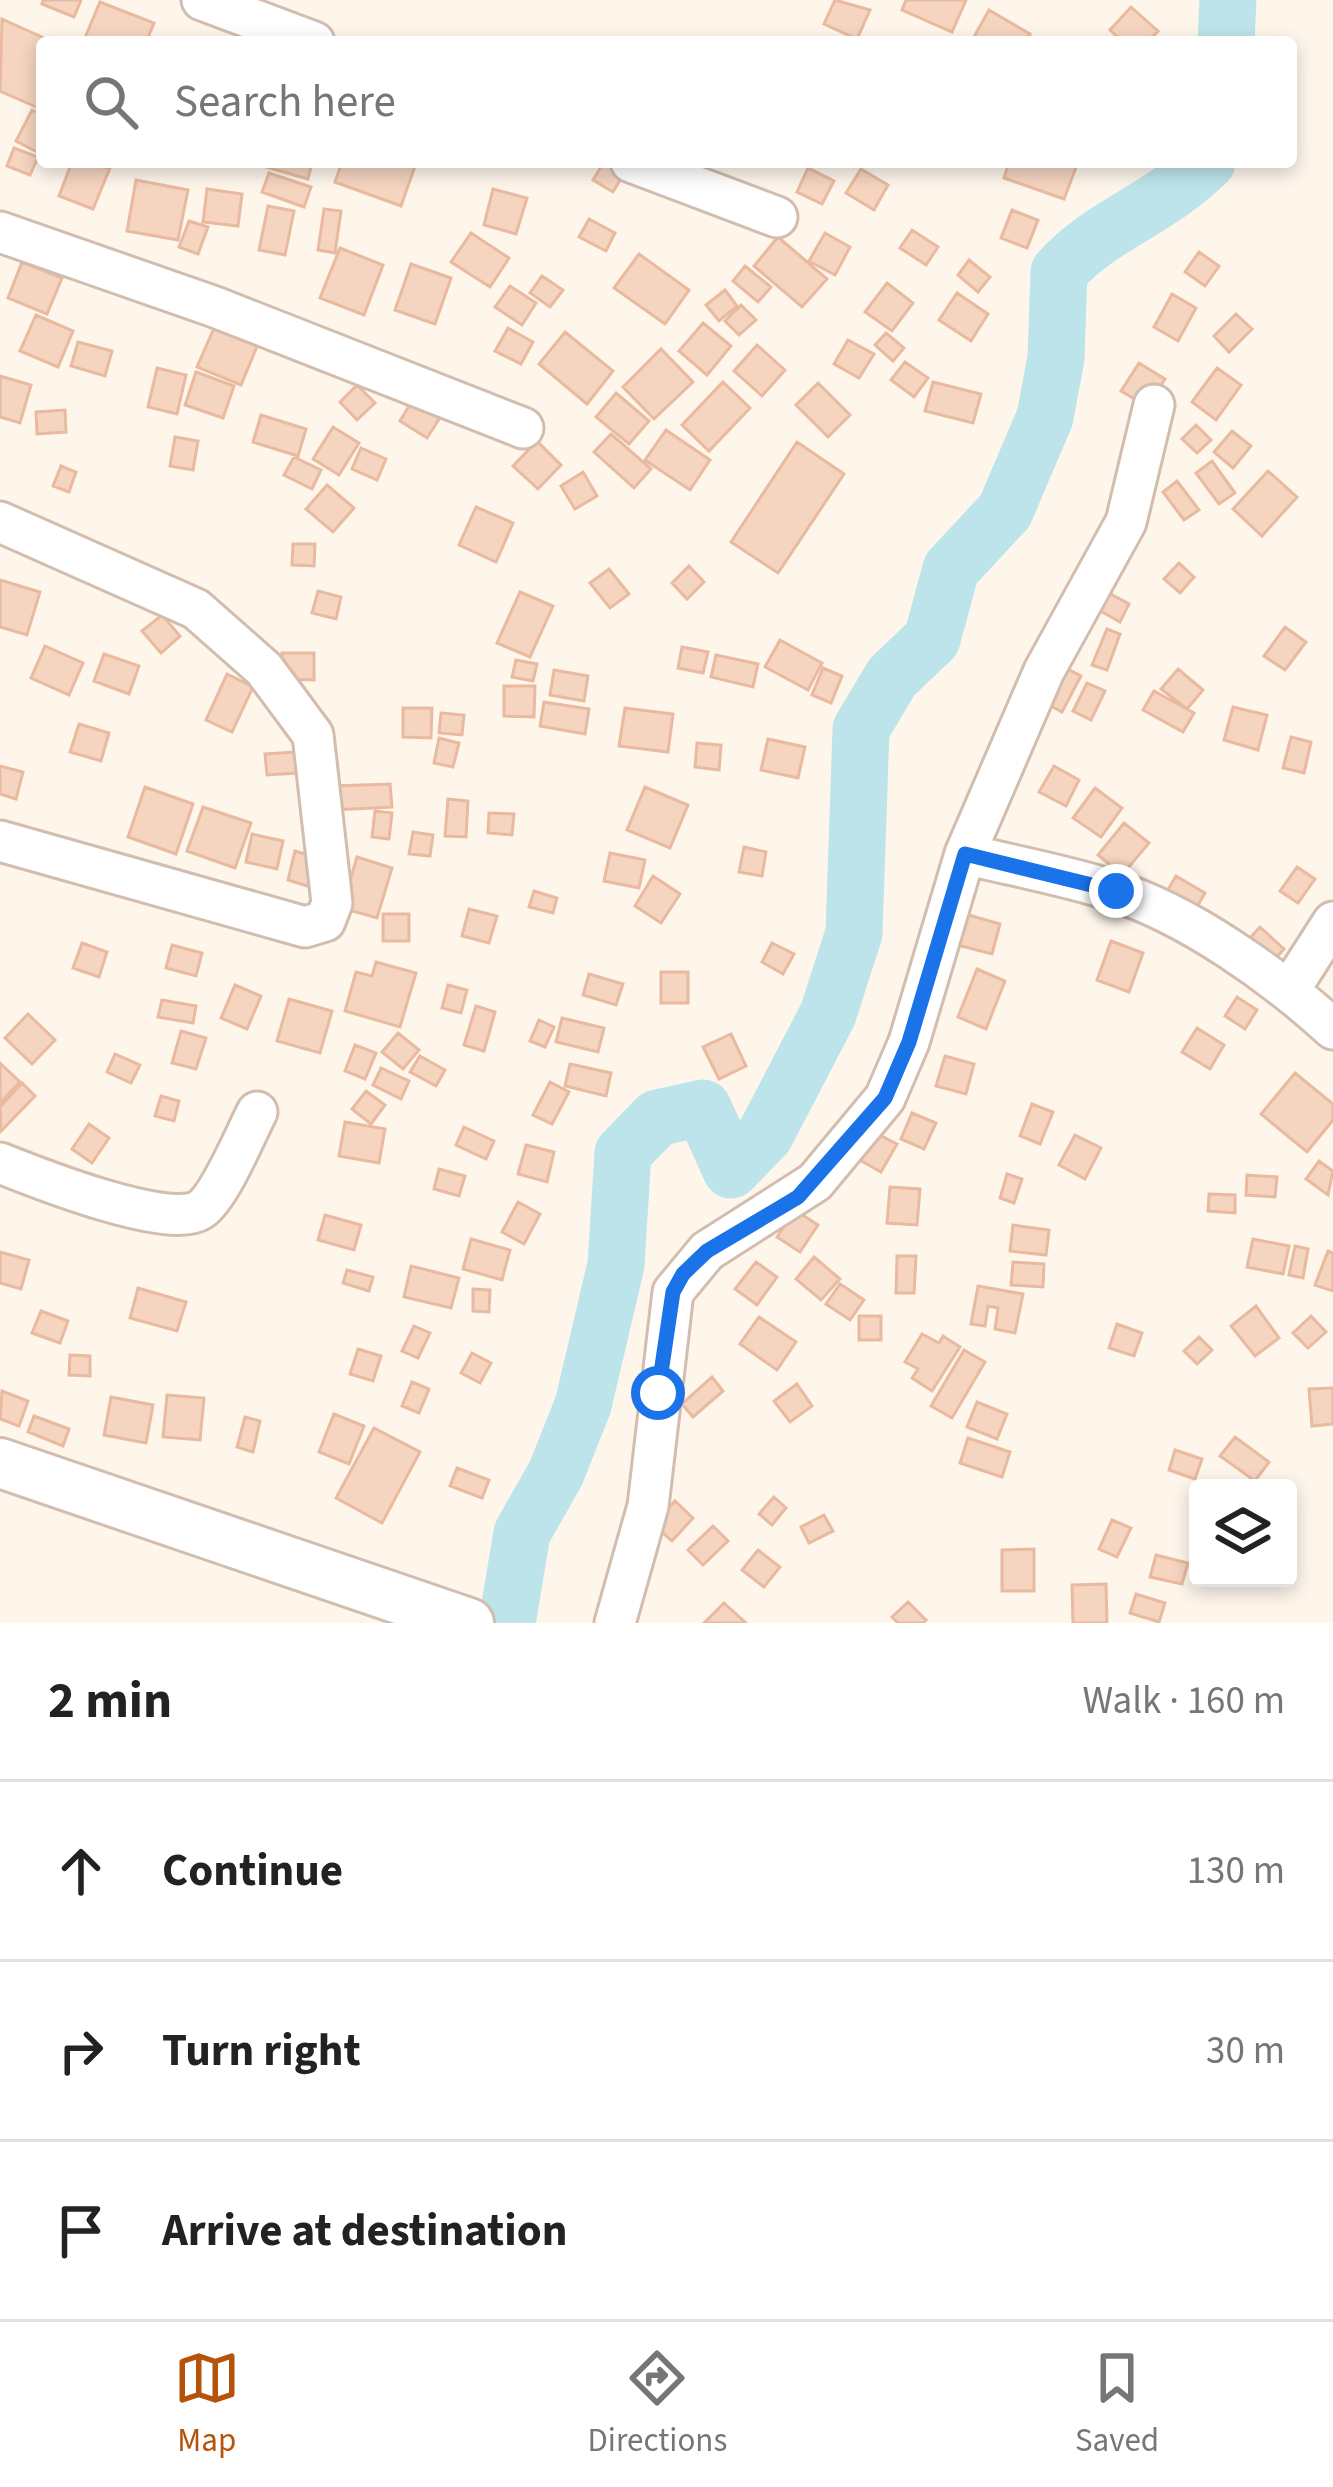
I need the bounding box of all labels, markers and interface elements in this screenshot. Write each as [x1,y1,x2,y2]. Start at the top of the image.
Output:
search box [36,36,1297,168]
icon: search [78,69,144,135]
text: Search here [174,70,396,134]
route end [1089,864,1143,918]
route start [631,1366,685,1420]
map controls [1189,1479,1297,1587]
button: layers [1189,1479,1297,1587]
text: 2 min [48,1665,172,1737]
text: Walk · 160 m [1082,1673,1285,1729]
icon: ahead [48,1838,114,1904]
text: Continue [162,1839,343,1903]
text: 130 m [1187,1843,1285,1899]
icon: right [48,2018,114,2084]
text: Turn right [162,2019,361,2083]
text: 30 m [1206,2023,1285,2079]
icon: arrive [48,2198,114,2264]
text: Arrive at destination [162,2199,567,2263]
tab: Map [174,2345,240,2464]
tab: Directions [588,2345,727,2464]
tab: Saved [1075,2345,1159,2464]

